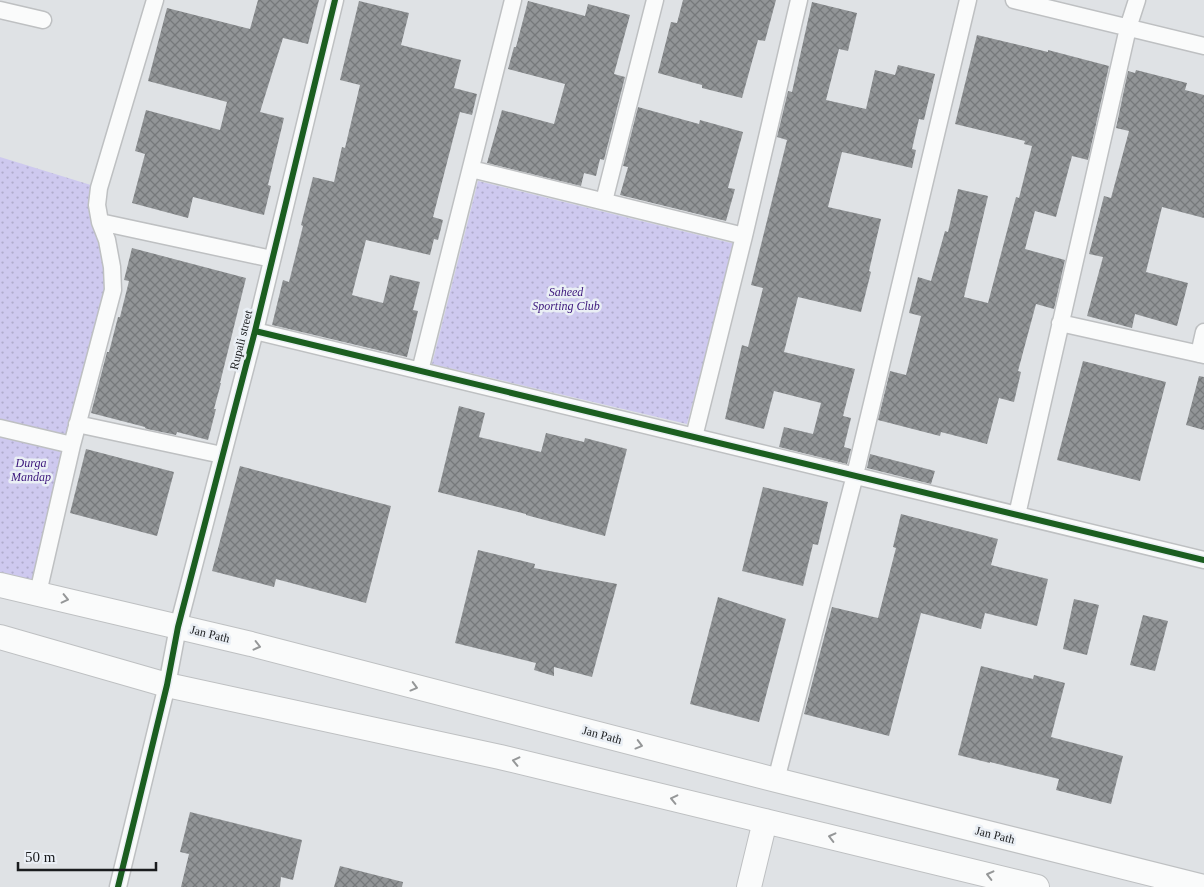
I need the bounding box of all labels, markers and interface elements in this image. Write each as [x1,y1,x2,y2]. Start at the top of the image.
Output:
park label: Saheed Sporting Club [532,285,600,313]
street label: Rupali street [227,308,255,371]
park label: Durga Mandap [10,456,51,484]
one-way arrow [60,594,68,604]
street label: Jan Path [189,622,231,646]
one-way arrow [252,640,261,651]
one-way arrow [409,681,417,691]
street label: Jan Path [581,723,623,747]
one-way arrow [635,739,643,750]
one-way arrow [512,756,521,767]
one-way arrow [670,794,679,805]
street label: Jan Path [974,823,1016,847]
one-way arrow [828,832,837,843]
scale bar [18,840,155,872]
text: 50 m [25,849,56,865]
one-way arrow [987,871,995,881]

